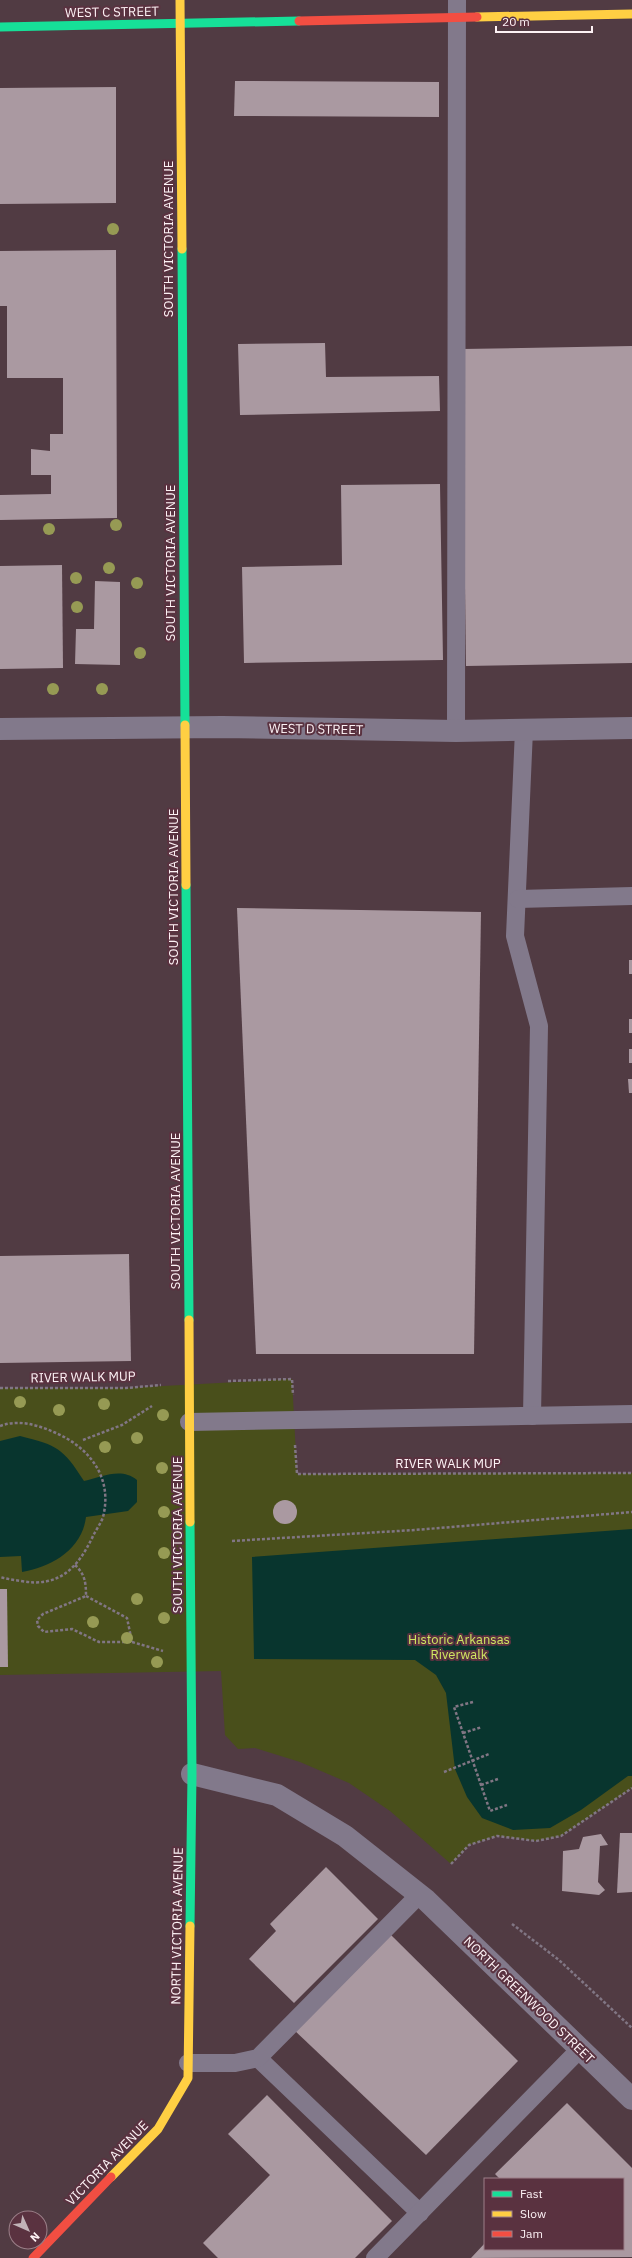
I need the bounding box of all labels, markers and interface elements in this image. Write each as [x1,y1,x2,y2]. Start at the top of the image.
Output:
street label: WEST C STREET [65,3,160,21]
scale bar [496,8,592,34]
text: 20 m [502,14,530,29]
street label: SOUTH VICTORIA AVENUE [160,161,177,317]
street label: SOUTH VICTORIA AVENUE [162,485,179,641]
street label: WEST D STREET [269,720,364,738]
street label: SOUTH VICTORIA AVENUE [165,809,182,965]
street label: SOUTH VICTORIA AVENUE [167,1133,184,1289]
street label: RIVER WALK MUP [30,1368,136,1386]
street label: RIVER WALK MUP [395,1455,501,1472]
street label: SOUTH VICTORIA AVENUE [169,1457,186,1613]
park label: Historic Arkansas Riverwalk [408,1631,510,1663]
street label: NORTH VICTORIA AVENUE [167,1847,187,2005]
street label: NORTH GREENWOOD STREET [460,1933,598,2067]
street label: VICTORIA AVENUE [62,2117,152,2209]
legend [484,2178,624,2250]
text: Fast [520,2186,543,2201]
text: Slow [520,2206,546,2221]
north arrow [8,2210,48,2250]
text: Jam [520,2226,543,2241]
text: N [27,2229,43,2245]

